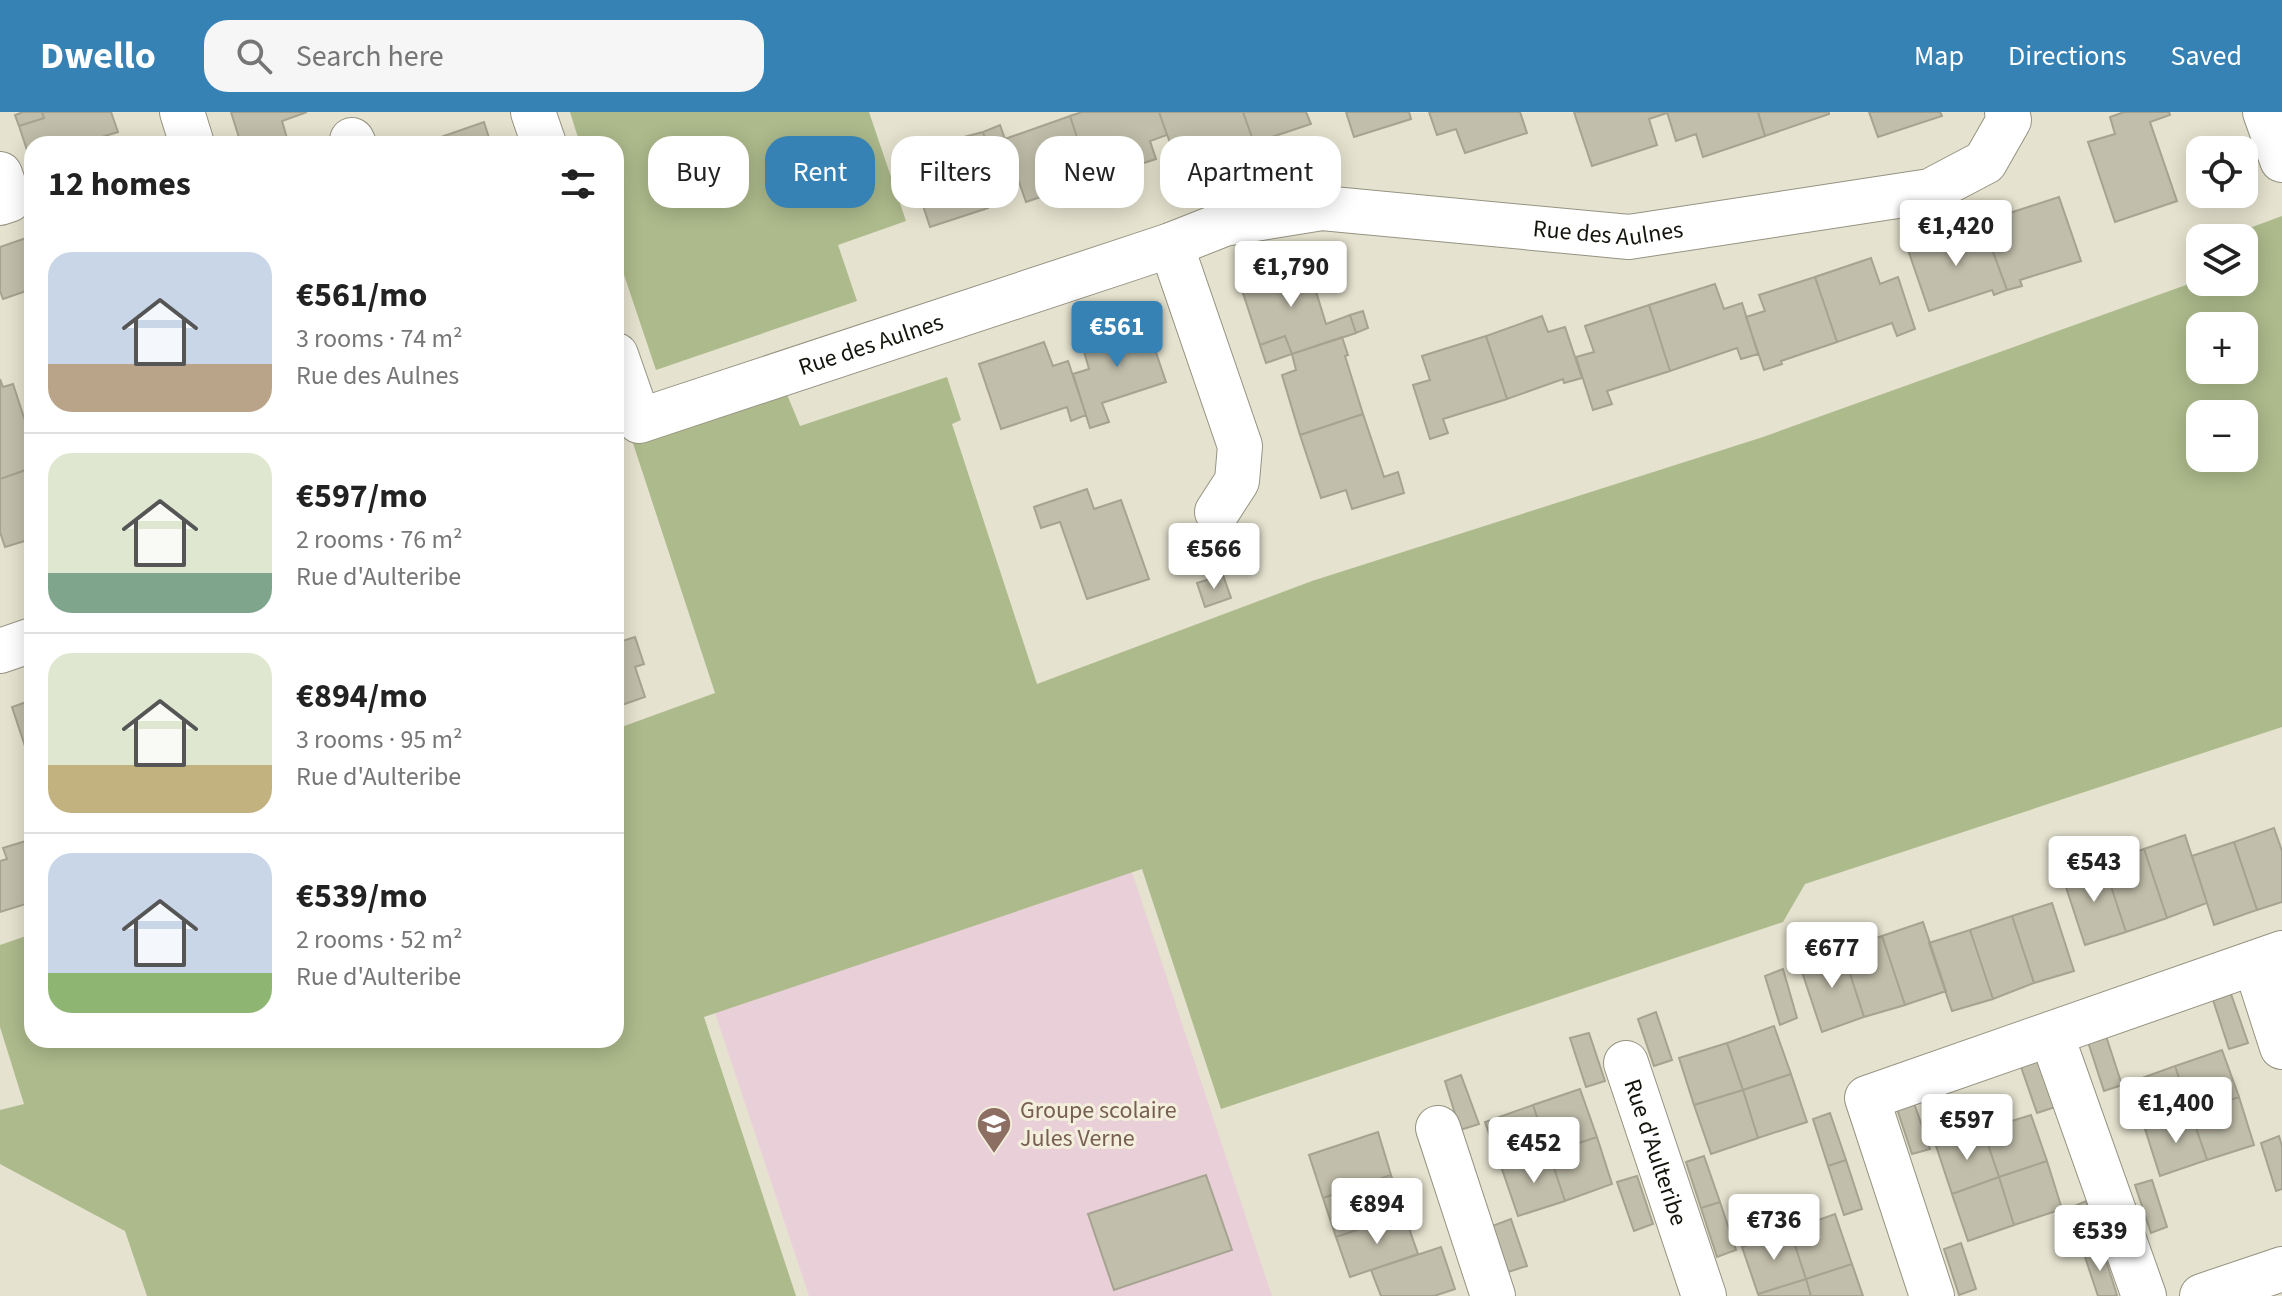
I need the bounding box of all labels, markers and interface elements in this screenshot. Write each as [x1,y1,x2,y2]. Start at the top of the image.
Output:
search box [204,20,764,92]
text: Dwello [40,29,156,83]
icon: search [232,34,276,78]
text: Search here [296,35,444,78]
text: Map [1914,36,1964,76]
text: Directions [2008,36,2127,76]
text: Saved [2171,36,2242,76]
chip: Buy [648,136,749,208]
chip: Rent [765,136,875,208]
chip: Filters [891,136,1019,208]
chip: New [1035,136,1144,208]
chip: Apartment [1160,136,1341,208]
map controls [2186,136,2258,472]
button: locate [2186,136,2258,208]
text: 12 homes [48,160,191,209]
icon: filters [556,162,600,206]
pin: €1,420 [1891,200,2021,268]
text: €1,420 [1918,207,1994,244]
street label: Rue des Aulnes [1531,211,1685,254]
button: layers [2186,224,2258,296]
pin: €1,790 [1226,241,1356,309]
text: €1,790 [1253,248,1329,285]
text: €561/mo [296,271,427,320]
icon: home [112,284,208,380]
pin: €561 [1070,301,1164,369]
street label: Rue des Aulnes [794,304,948,385]
text: €561 [1090,308,1144,345]
button: + [2186,312,2258,384]
text: 3 rooms · 74 m² [296,320,463,357]
text: Rue des Aulnes [296,357,459,394]
button: − [2186,400,2258,472]
text: €597/mo [296,472,427,521]
icon: home [112,485,208,581]
text: 2 rooms · 76 m² [296,521,463,558]
pin: €566 [1167,523,1261,591]
text: €566 [1187,530,1241,567]
text: Rue d'Aulteribe [296,558,461,595]
text: €894/mo [296,672,427,721]
icon: home [112,685,208,781]
text: 3 rooms · 95 m² [296,721,463,758]
text: Rue d'Aulteribe [296,758,461,795]
pin: €543 [2047,836,2141,904]
text: €543 [2067,843,2121,880]
text: €539/mo [296,872,427,921]
icon: home [112,885,208,981]
text: 2 rooms · 52 m² [296,921,463,958]
pin: €677 [1785,922,1879,990]
text: €677 [1805,929,1859,966]
text: Rue d'Aulteribe [296,958,461,995]
street label: Rue d'Aulteribe [1615,1074,1697,1230]
pin: €1,400 [2111,1077,2241,1145]
text: €1,400 [2138,1084,2214,1121]
place label: Groupe scolaire Jules Verne [1020,1093,1177,1156]
pin: €597 [1920,1094,2014,1162]
text: €597 [1940,1101,1994,1138]
school or university icon: Groupe scolaire Jules Verne [975,1105,1013,1155]
pin: €452 [1487,1117,1581,1185]
text: €452 [1507,1124,1561,1161]
pin: €894 [1330,1178,1424,1246]
text: €894 [1350,1185,1404,1222]
pin: €736 [1727,1194,1821,1262]
text: €736 [1747,1201,1801,1238]
pin: €539 [2053,1205,2147,1273]
text: €539 [2073,1212,2127,1249]

